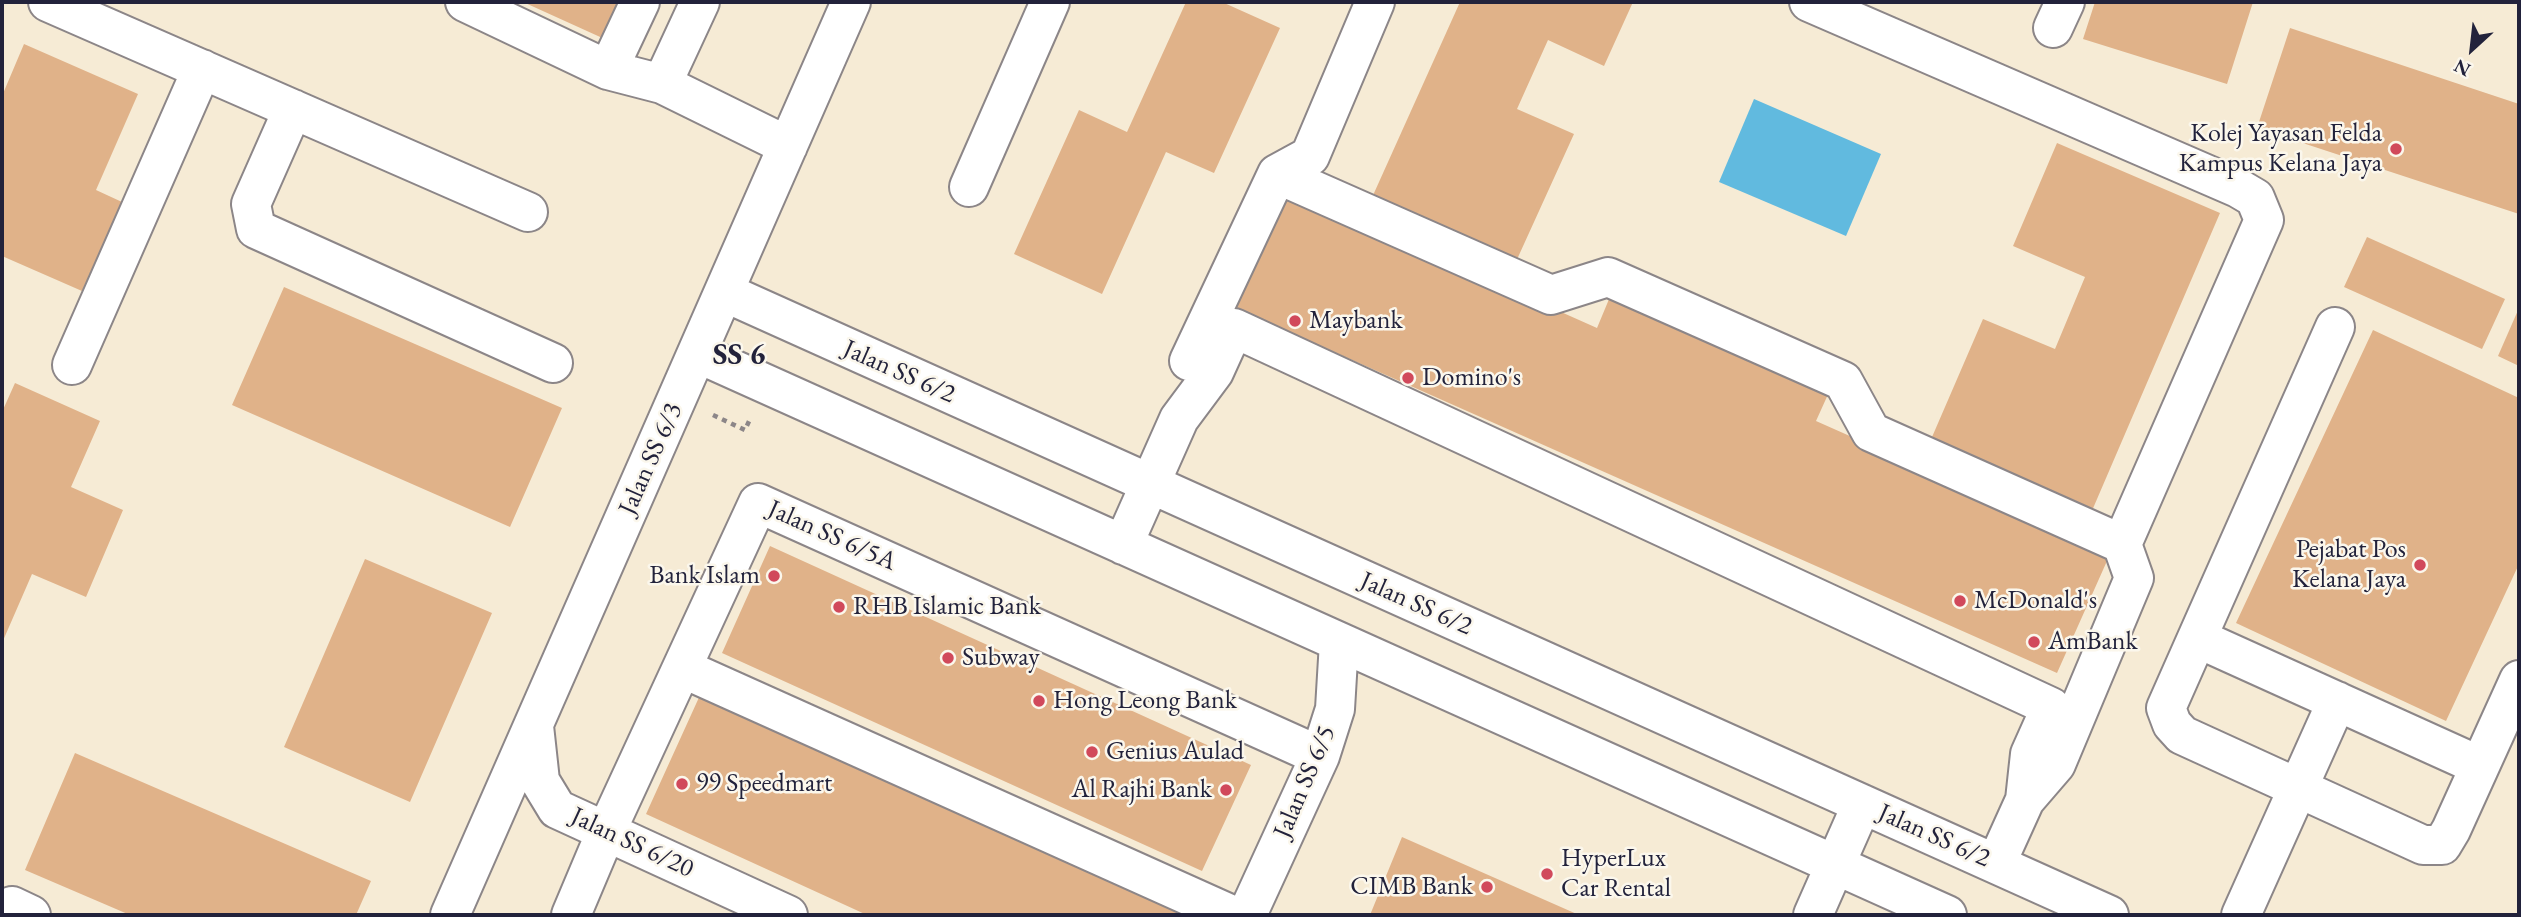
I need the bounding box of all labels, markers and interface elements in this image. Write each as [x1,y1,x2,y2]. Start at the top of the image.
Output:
north arrow [2437,14,2507,84]
text: N [2450,54,2475,83]
place label: Kolej Yayasan Felda Kampus Kelana Jaya [2179,118,2382,180]
marker: Kolej Yayasan Felda Kampus Kelana Jaya [2388,141,2404,157]
place label: Maybank [1309,305,1403,337]
marker: Maybank [1287,313,1303,329]
street label: Jalan SS 6/2 [838,333,960,411]
district label: SS 6 [713,338,765,374]
place label: Domino's [1422,362,1521,394]
marker: Domino's [1400,370,1416,386]
street label: Jalan SS 6/3 [612,398,690,520]
street label: Jalan SS 6/5A [763,494,901,578]
place label: Pejabat Pos Kelana Jaya [2292,534,2406,596]
marker: Pejabat Pos Kelana Jaya [2412,557,2428,573]
place label: Bank Islam [649,560,760,592]
street label: Jalan SS 6/2 [1355,565,1477,643]
marker: Bank Islam [766,568,782,584]
place label: McDonald's [1974,585,2097,617]
place label: RHB Islamic Bank [853,591,1041,623]
marker: McDonald's [1952,593,1968,609]
marker: RHB Islamic Bank [831,599,847,615]
place label: AmBank [2048,626,2138,658]
marker: AmBank [2026,634,2042,650]
place label: Subway [962,642,1040,674]
marker: Subway [940,650,956,666]
place label: Hong Leong Bank [1053,685,1237,717]
marker: Hong Leong Bank [1031,693,1047,709]
street label: Jalan SS 6/5 [1267,721,1343,843]
place label: Genius Aulad [1106,736,1244,768]
marker: Genius Aulad [1084,744,1100,760]
place label: 99 Speedmart [696,768,832,800]
place label: Al Rajhi Bank [1072,774,1212,806]
marker: 99 Speedmart [674,776,690,792]
marker: Al Rajhi Bank [1218,782,1234,798]
street label: Jalan SS 6/2 [1873,797,1995,875]
street label: Jalan SS 6/20 [566,801,698,885]
place label: HyperLux Car Rental [1561,843,1671,904]
marker: HyperLux Car Rental [1539,866,1555,882]
place label: CIMB Bank [1350,871,1473,903]
marker: CIMB Bank [1479,879,1495,895]

